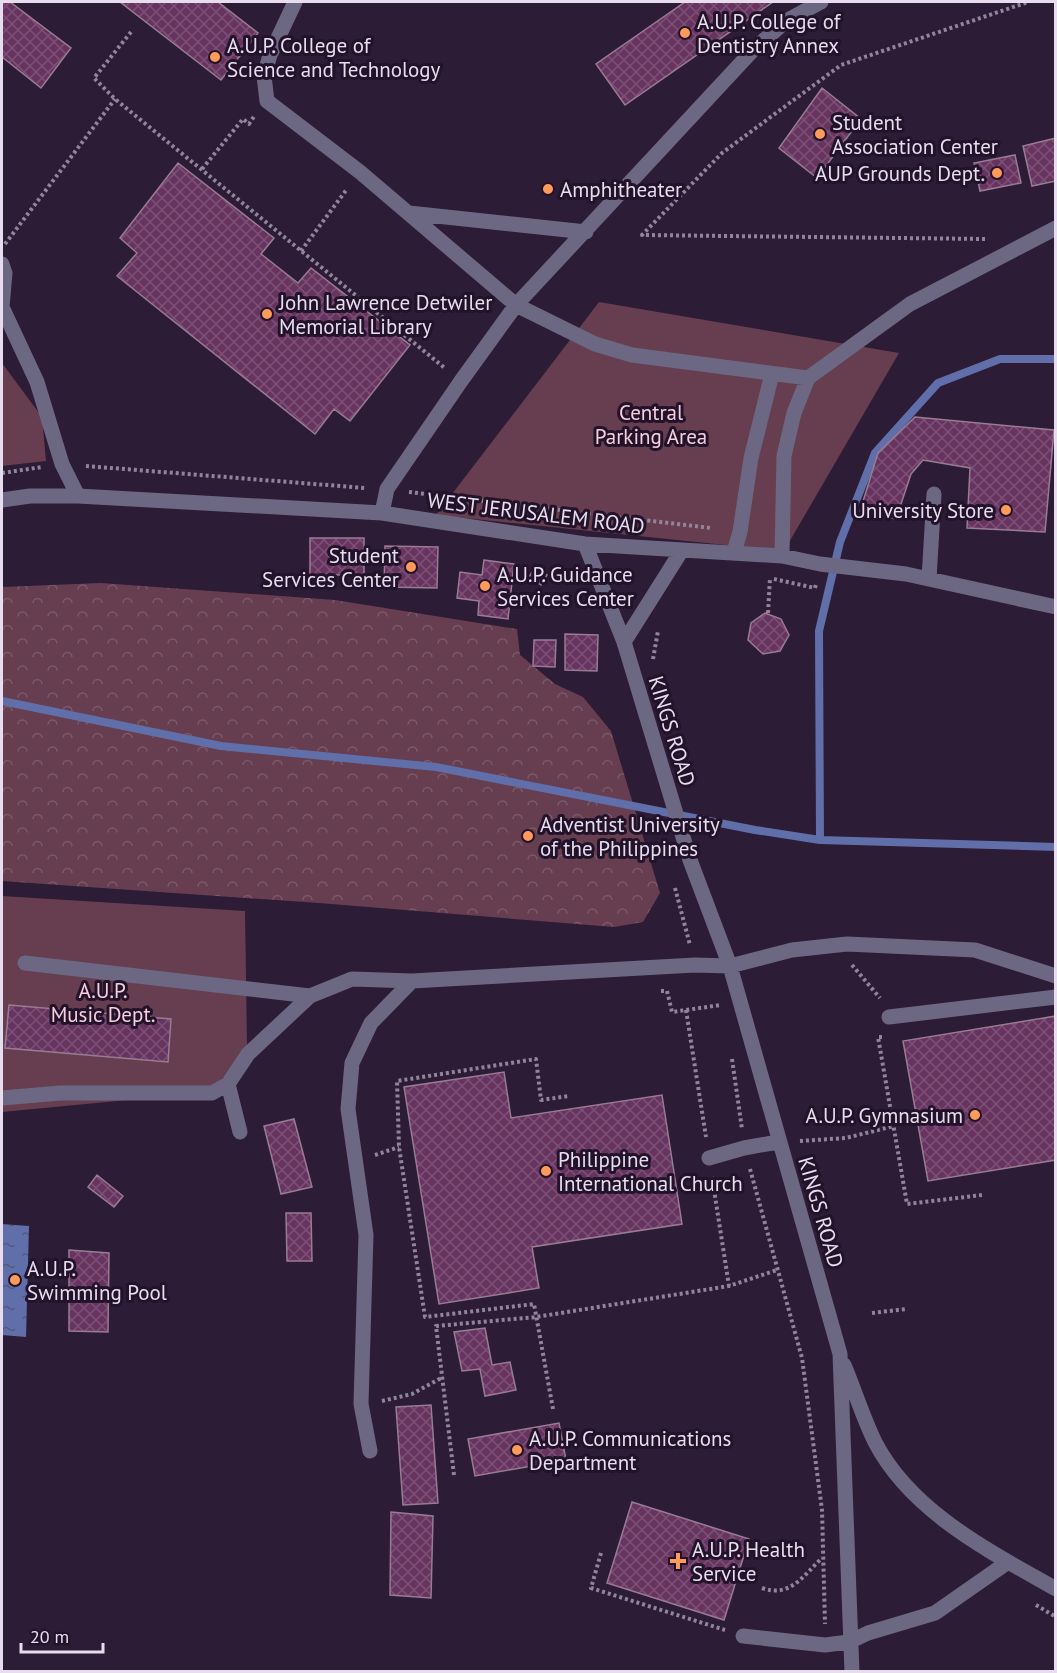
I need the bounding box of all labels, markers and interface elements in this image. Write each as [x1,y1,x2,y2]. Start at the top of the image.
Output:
place label: A.U.P. College of Dentistry Annex [697,8,842,59]
marker: A.U.P. College of Dentistry Annex [678,26,692,40]
place label: A.U.P. College of Science and Technology [227,32,441,83]
marker: A.U.P. College of Science and Technology [208,50,222,64]
place label: Student Association Center [832,109,998,160]
marker: Student Association Center [813,127,827,141]
place label: AUP Grounds Dept. [815,160,985,187]
marker: AUP Grounds Dept. [990,166,1004,180]
place label: Amphitheater [560,176,682,203]
marker: Amphitheater [541,182,555,196]
place label: John Lawrence Detwiler Memorial Library [278,289,492,340]
marker: John Lawrence Detwiler Memorial Library [260,307,274,321]
park label: Central Parking Area [595,399,707,450]
street label: WEST JERUSALEM ROAD [426,486,646,540]
place label: University Store [852,497,994,524]
marker: University Store [999,503,1013,517]
place label: Student Services Center [262,542,399,593]
marker: Student Services Center [404,560,418,574]
place label: A.U.P. Guidance Services Center [497,561,634,612]
marker: A.U.P. Guidance Services Center [478,579,492,593]
street label: KINGS ROAD [642,672,702,790]
place label: Adventist University of the Philippines [540,811,720,862]
marker: Adventist University of the Philippines [521,829,535,843]
park label: A.U.P. Music Dept. [51,977,155,1028]
place label: A.U.P. Gymnasium [806,1102,963,1129]
marker: A.U.P. Gymnasium [968,1108,982,1122]
place label: Philippine International Church [558,1146,743,1197]
street label: KINGS ROAD [792,1153,850,1271]
marker: Philippine International Church [539,1164,553,1178]
place label: A.U.P. Swimming Pool [27,1255,167,1306]
marker: A.U.P. Swimming Pool [8,1273,22,1287]
place label: A.U.P. Communications Department [529,1425,731,1476]
marker: A.U.P. Communications Department [510,1443,524,1457]
place label: A.U.P. Health Service [692,1536,805,1587]
marker: A.U.P. Health Service [669,1552,687,1570]
scale bar [21,1616,104,1654]
text: 20 m [30,1625,69,1648]

